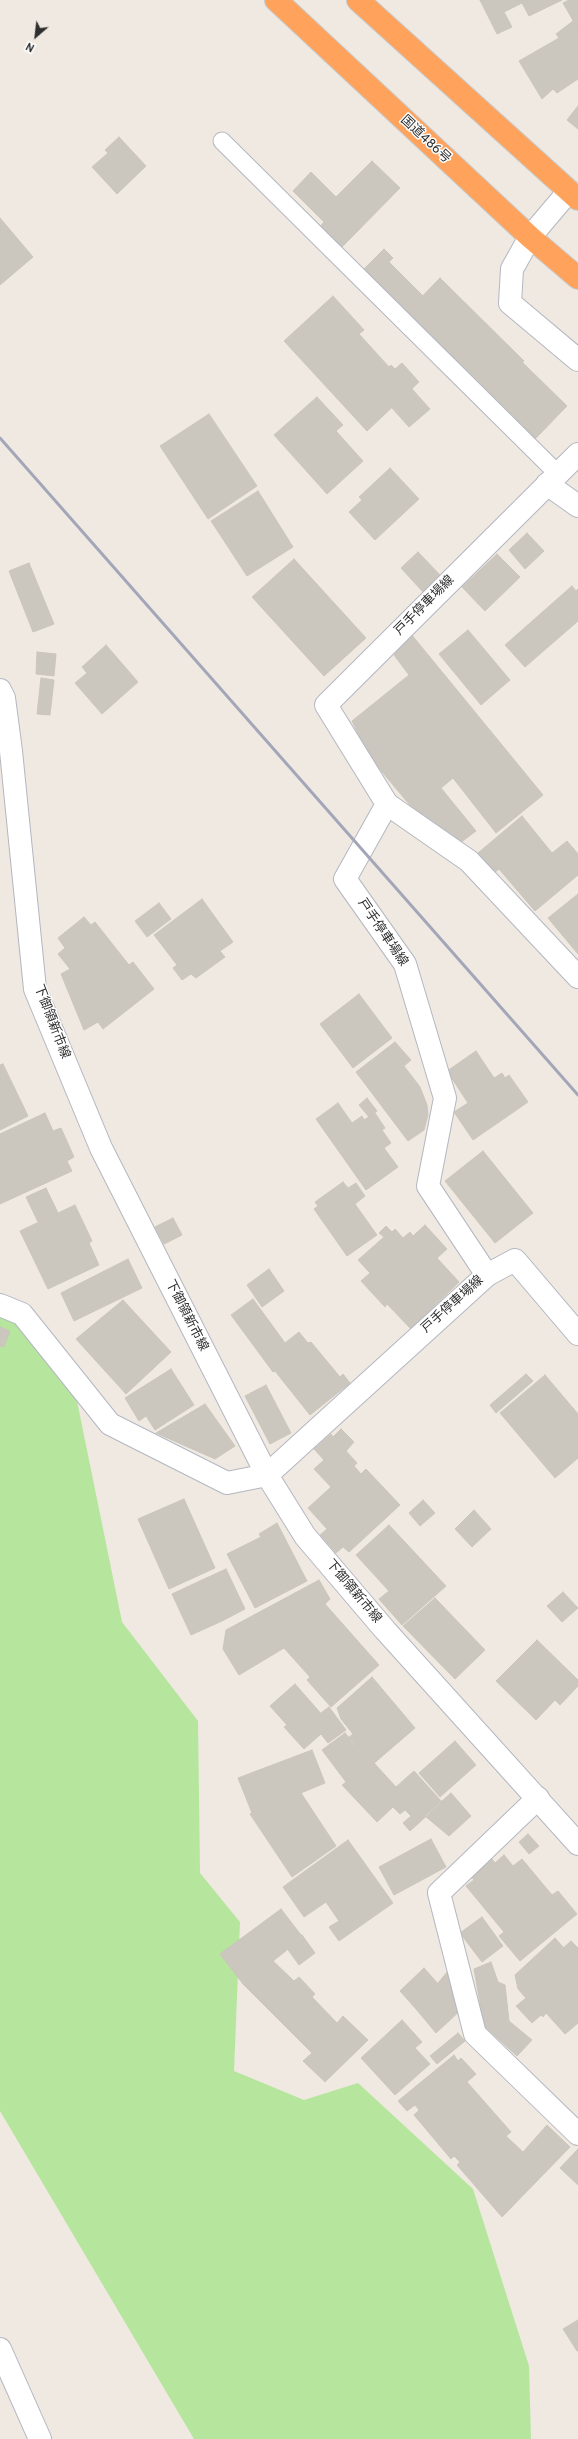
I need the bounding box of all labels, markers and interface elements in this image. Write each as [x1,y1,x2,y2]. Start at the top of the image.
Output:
north arrow [16,16,56,56]
text: N [24,39,37,55]
street label: 国道486号 [397,113,453,167]
street label: 戸手停車場線 [392,573,458,639]
street label: 戸手停車場線 [354,896,410,970]
street label: 下御領新市線 [30,983,72,1061]
street label: 戸手停車場線 [419,1273,487,1337]
street label: 下御領新市線 [161,1278,211,1354]
street label: 下御領新市線 [322,1557,384,1627]

